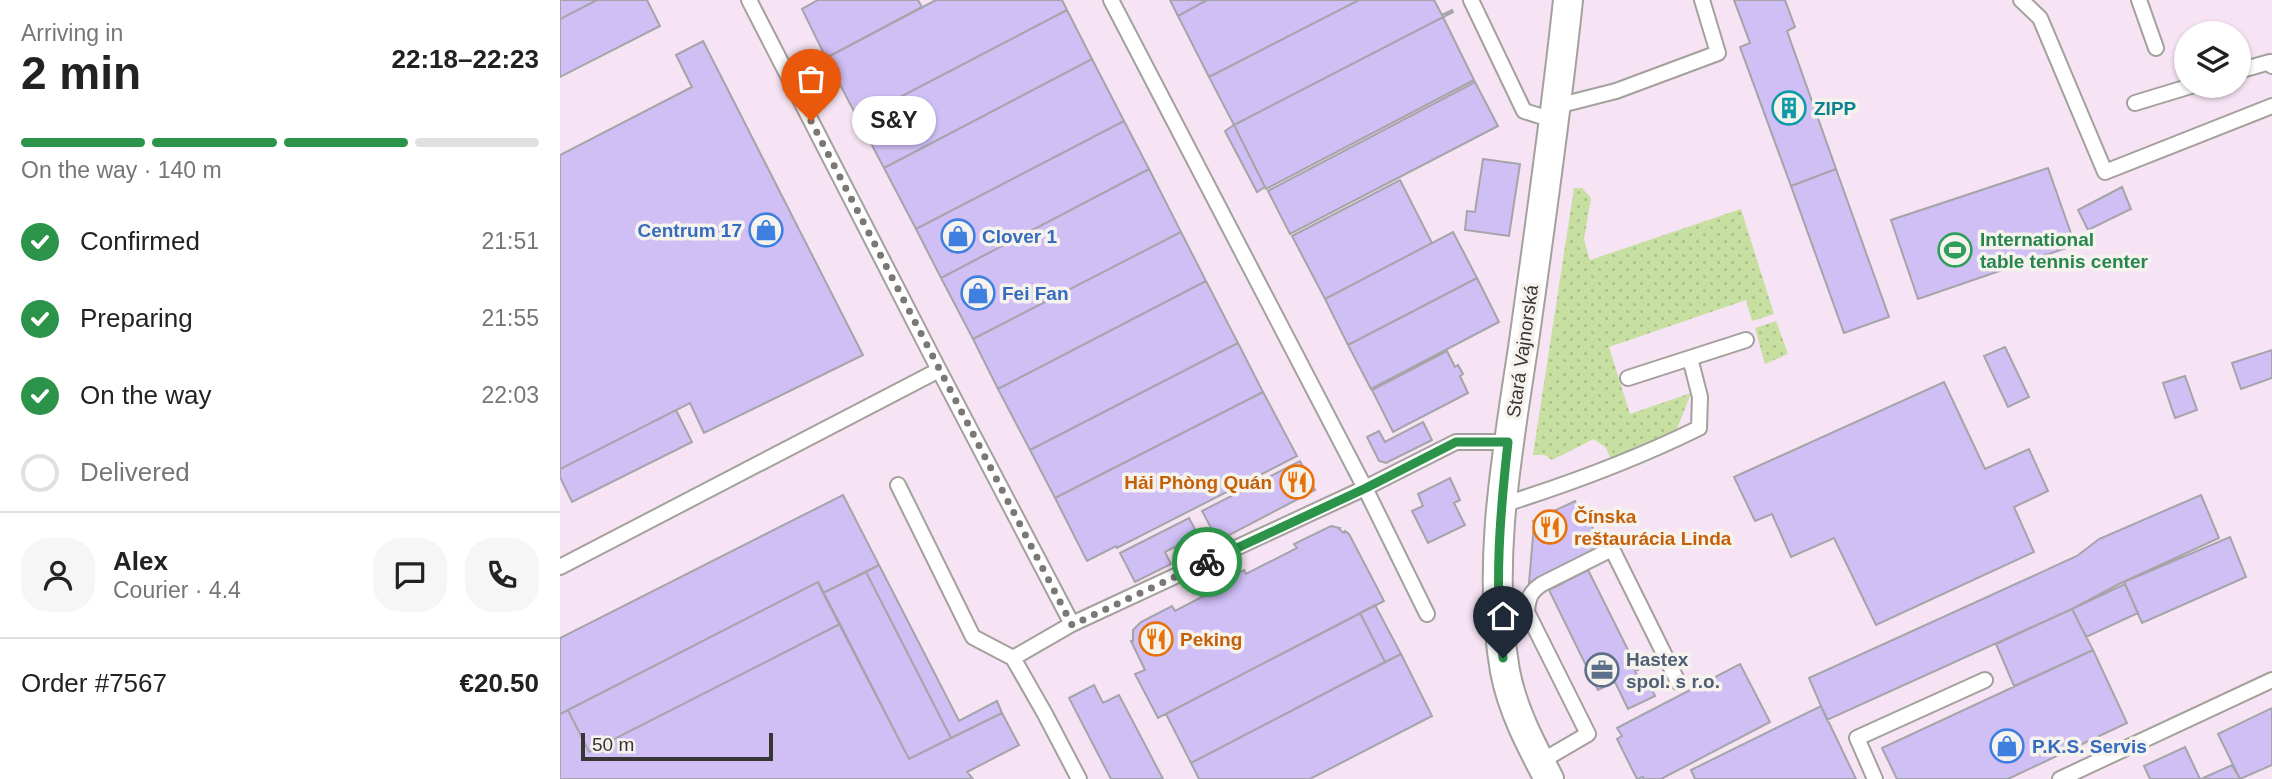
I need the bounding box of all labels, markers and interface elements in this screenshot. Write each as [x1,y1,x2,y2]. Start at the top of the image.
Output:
text: Arriving in [21,20,123,46]
map controls [2174,21,2251,98]
button: layers [2174,21,2251,98]
text: 22:18–22:23 [392,44,539,74]
text: 2 min [21,47,141,99]
pin [781,49,841,121]
icon: bag [792,60,830,98]
building icon: ZIPP [1770,89,1808,127]
callout: S&Y [853,96,937,146]
place label: ZIPP [1814,98,1857,119]
text: S&Y [870,107,918,133]
text: On the way · 140 m [21,157,222,183]
shop icon: Centrum 17 [747,211,785,249]
shop icon: Clover 1 [939,217,977,255]
place label: Centrum 17 [637,220,742,241]
icon: check [21,223,59,261]
text: Confirmed [80,226,200,256]
place label: Clover 1 [982,226,1057,247]
text: 21:51 [481,228,539,254]
place label: International table tennis center [1980,229,2148,272]
sports icon: International table tennis center [1936,231,1974,269]
shop icon: Fei Fan [959,274,997,312]
place label: Fei Fan [1002,283,1069,304]
street label: Stará Vajnorská [1503,283,1542,419]
icon: check [21,300,59,338]
text: Preparing [80,303,193,333]
text: 21:55 [481,305,539,331]
icon: check [21,377,59,415]
text: On the way [80,380,212,410]
text: 22:03 [481,382,539,408]
text: Delivered [80,457,190,487]
restaurant icon: Hải Phòng Quán [1278,463,1316,501]
place label: Hải Phòng Quán [1124,472,1272,493]
place label: Čínska reštaurácia Linda [1574,506,1732,549]
restaurant icon: Čínska reštaurácia Linda [1531,508,1569,546]
courier [1172,527,1242,597]
button: person [21,538,95,612]
button: chat [373,538,447,612]
button: phone [465,538,539,612]
icon: bike [1188,543,1226,581]
text: Alex [113,546,168,576]
text: Courier · 4.4 [113,577,241,603]
pin [1473,586,1533,658]
icon: home [1484,597,1522,635]
restaurant icon: Peking [1137,620,1175,658]
place label: Peking [1180,629,1242,650]
place label: Hastex spol. s r.o. [1626,649,1720,692]
office icon: Hastex spol. s r.o. [1583,651,1621,689]
text: Order #7567 [21,668,167,698]
text: €20.50 [459,668,539,698]
shop icon: P.K.S. Servis [1988,727,2026,765]
scale bar [581,730,774,762]
text: 50 m [592,734,634,755]
place label: P.K.S. Servis [2032,736,2147,757]

